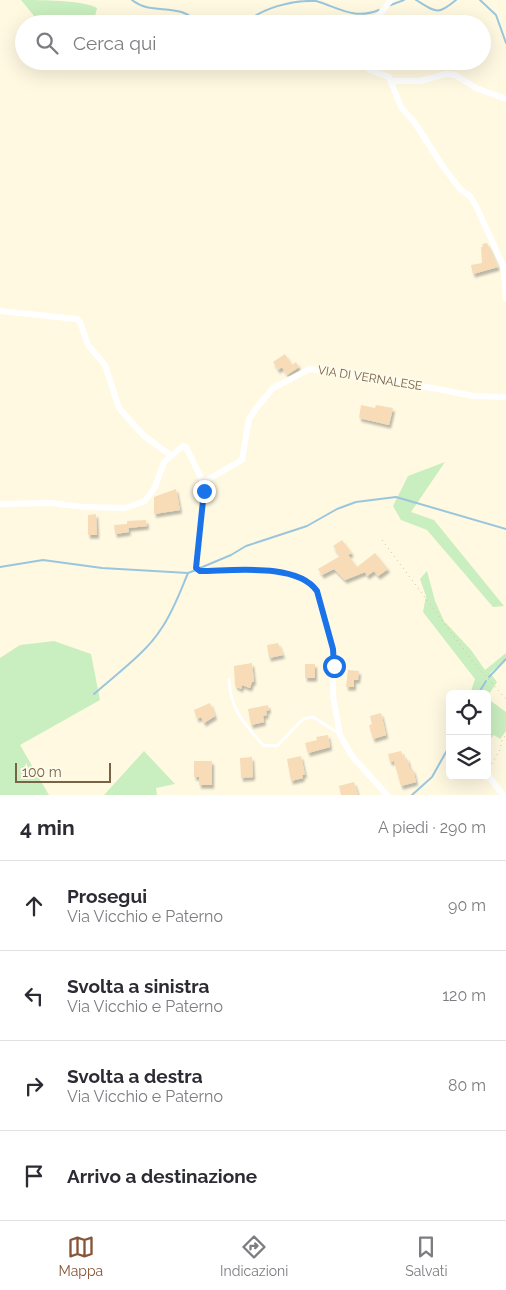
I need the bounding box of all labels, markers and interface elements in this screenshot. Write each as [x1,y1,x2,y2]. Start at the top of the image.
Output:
search box [15,15,491,70]
icon: search [33,29,61,57]
text: Cerca qui [73,32,156,54]
street label: VIA DI VERNALESE [317,363,423,393]
route end [193,480,216,503]
route start [323,655,346,678]
map controls [446,690,491,780]
button: locate [446,690,491,735]
button: layers [446,735,491,780]
scale bar [15,760,111,783]
text: 100 m [22,764,62,780]
text: 4 min [20,815,75,840]
text: A piedi · 290 m [378,818,486,837]
text: Prosegui [67,885,147,907]
icon: ahead [20,892,48,920]
text: 90 m [448,896,486,915]
text: Via Vicchio e Paterno [67,907,223,926]
text: Svolta a sinistra [67,975,209,997]
icon: left [20,982,48,1010]
text: 120 m [442,986,486,1005]
text: Via Vicchio e Paterno [67,997,223,1016]
text: Svolta a destra [67,1065,203,1087]
icon: right [20,1072,48,1100]
text: 80 m [448,1076,486,1095]
text: Via Vicchio e Paterno [67,1087,223,1106]
icon: arrive [20,1162,48,1190]
text: Arrivo a destinazione [67,1165,257,1187]
tab: Mappa [58,1233,103,1279]
tab: Indicazioni [220,1233,288,1279]
tab: Salvati [405,1233,448,1279]

